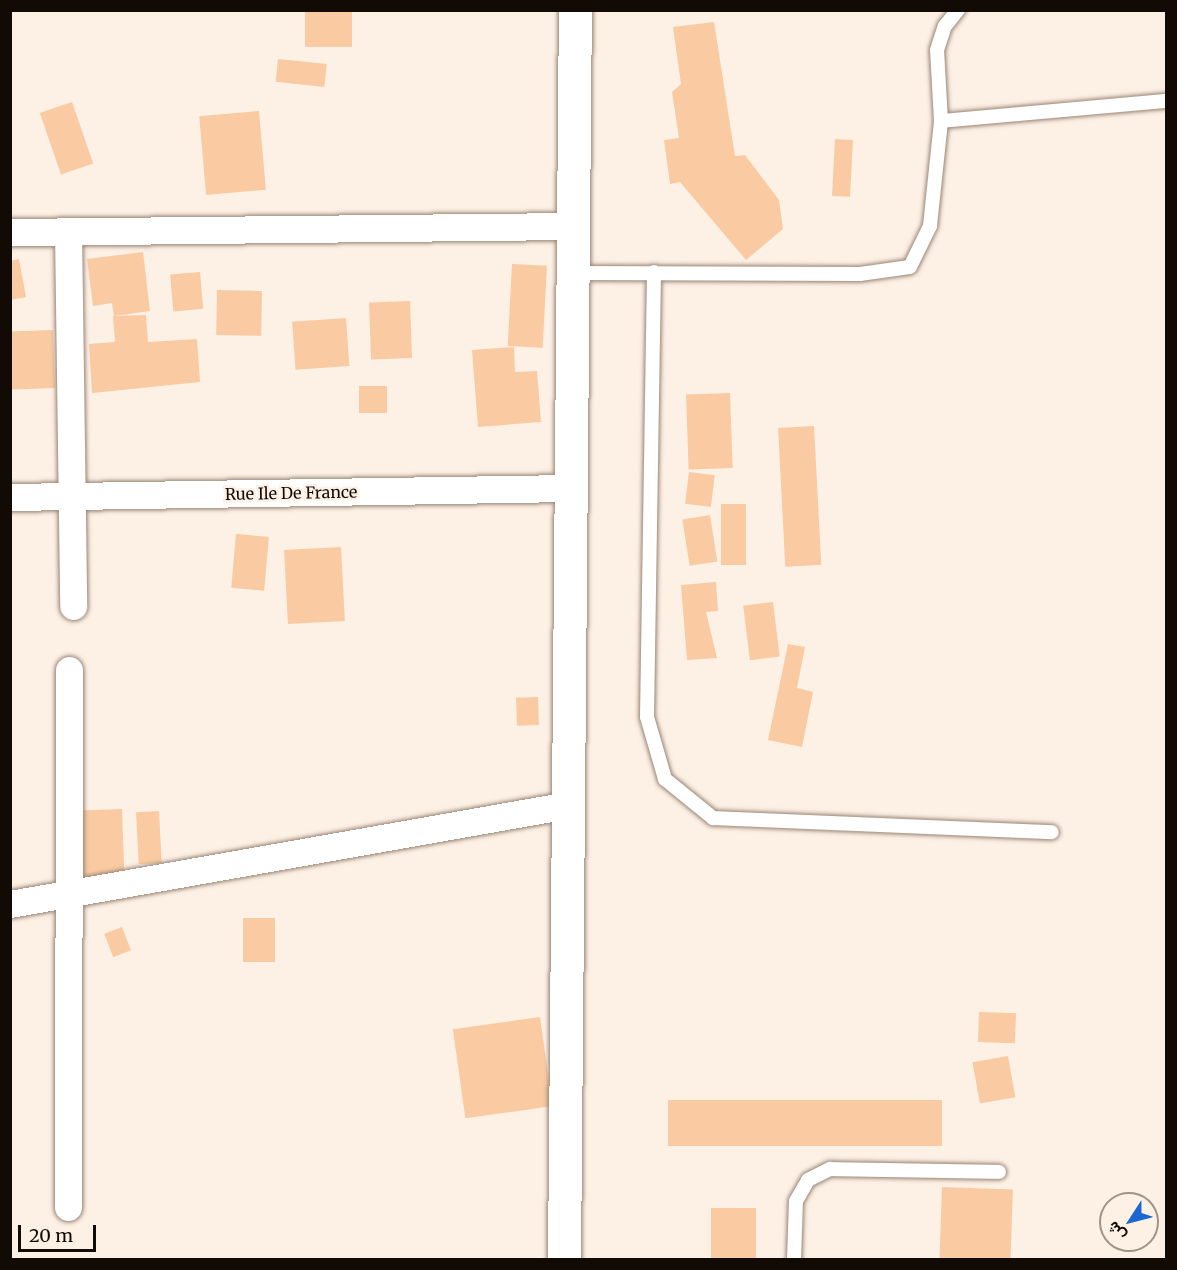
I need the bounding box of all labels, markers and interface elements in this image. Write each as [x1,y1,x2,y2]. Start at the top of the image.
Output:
street label: Rue Ile De France [225,482,357,504]
north arrow [1099,1192,1159,1252]
scale bar [21,1213,99,1251]
text: ش [1102,1218,1130,1245]
text: 20 m [29,1224,73,1247]

